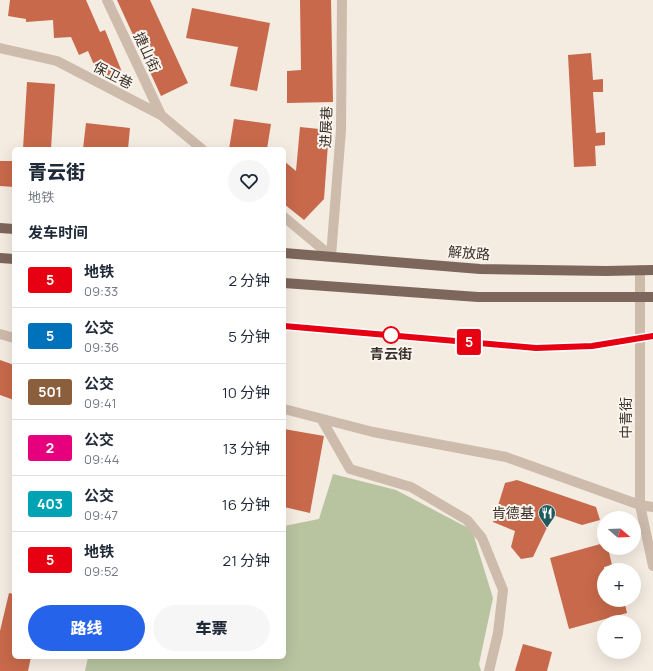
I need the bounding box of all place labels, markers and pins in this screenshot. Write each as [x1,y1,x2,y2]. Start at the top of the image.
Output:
marker: 青云街 [382,326,400,344]
place label: 青云街 [370,344,412,363]
place label: 肯德基 [492,503,534,522]
restaurant icon: 肯德基 [537,503,557,528]

